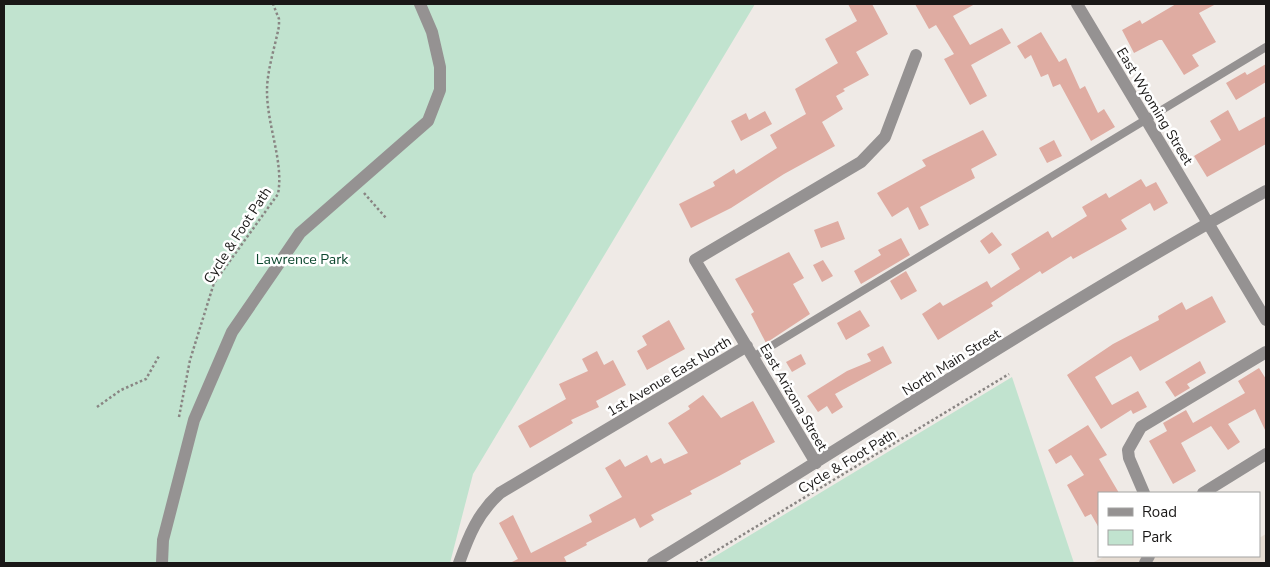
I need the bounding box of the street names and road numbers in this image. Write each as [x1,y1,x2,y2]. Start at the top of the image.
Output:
street label: East Wyoming Street [1112,44,1197,169]
street label: Cycle & Foot Path [199,183,276,287]
street label: North Main Street [899,325,1004,400]
street label: 1st Avenue East North [604,332,735,421]
street label: East Arizona Street [755,340,832,454]
street label: Cycle & Foot Path [795,425,900,498]

